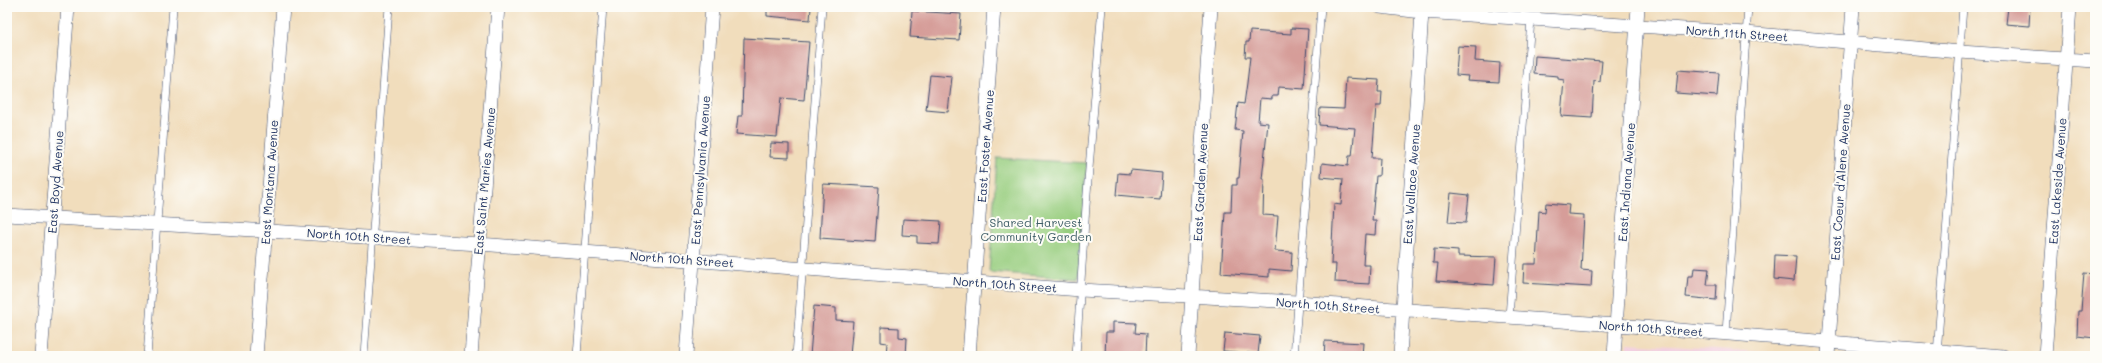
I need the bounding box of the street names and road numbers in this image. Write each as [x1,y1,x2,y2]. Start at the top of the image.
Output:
street label: North 11th Street [1685,21,1789,45]
street label: East Foster Avenue [973,89,997,203]
street label: East Pennsylvania Avenue [687,95,713,245]
street label: East Coeur d'Alene Avenue [1827,103,1853,261]
street label: East Saint Maries Avenue [470,106,498,256]
street label: East Lakeside Avenue [2045,117,2069,245]
street label: East Montana Avenue [257,119,281,245]
street label: East Garden Avenue [1189,122,1211,242]
street label: East Indiana Avenue [1614,122,1638,242]
street label: East Wallace Avenue [1399,123,1423,245]
street label: East Boyd Avenue [43,130,67,234]
street label: North 10th Street [306,224,412,248]
street label: North 10th Street [629,247,735,271]
street label: North 10th Street [952,272,1058,296]
street label: North 10th Street [1275,293,1381,317]
street label: North 10th Street [1598,316,1704,340]

